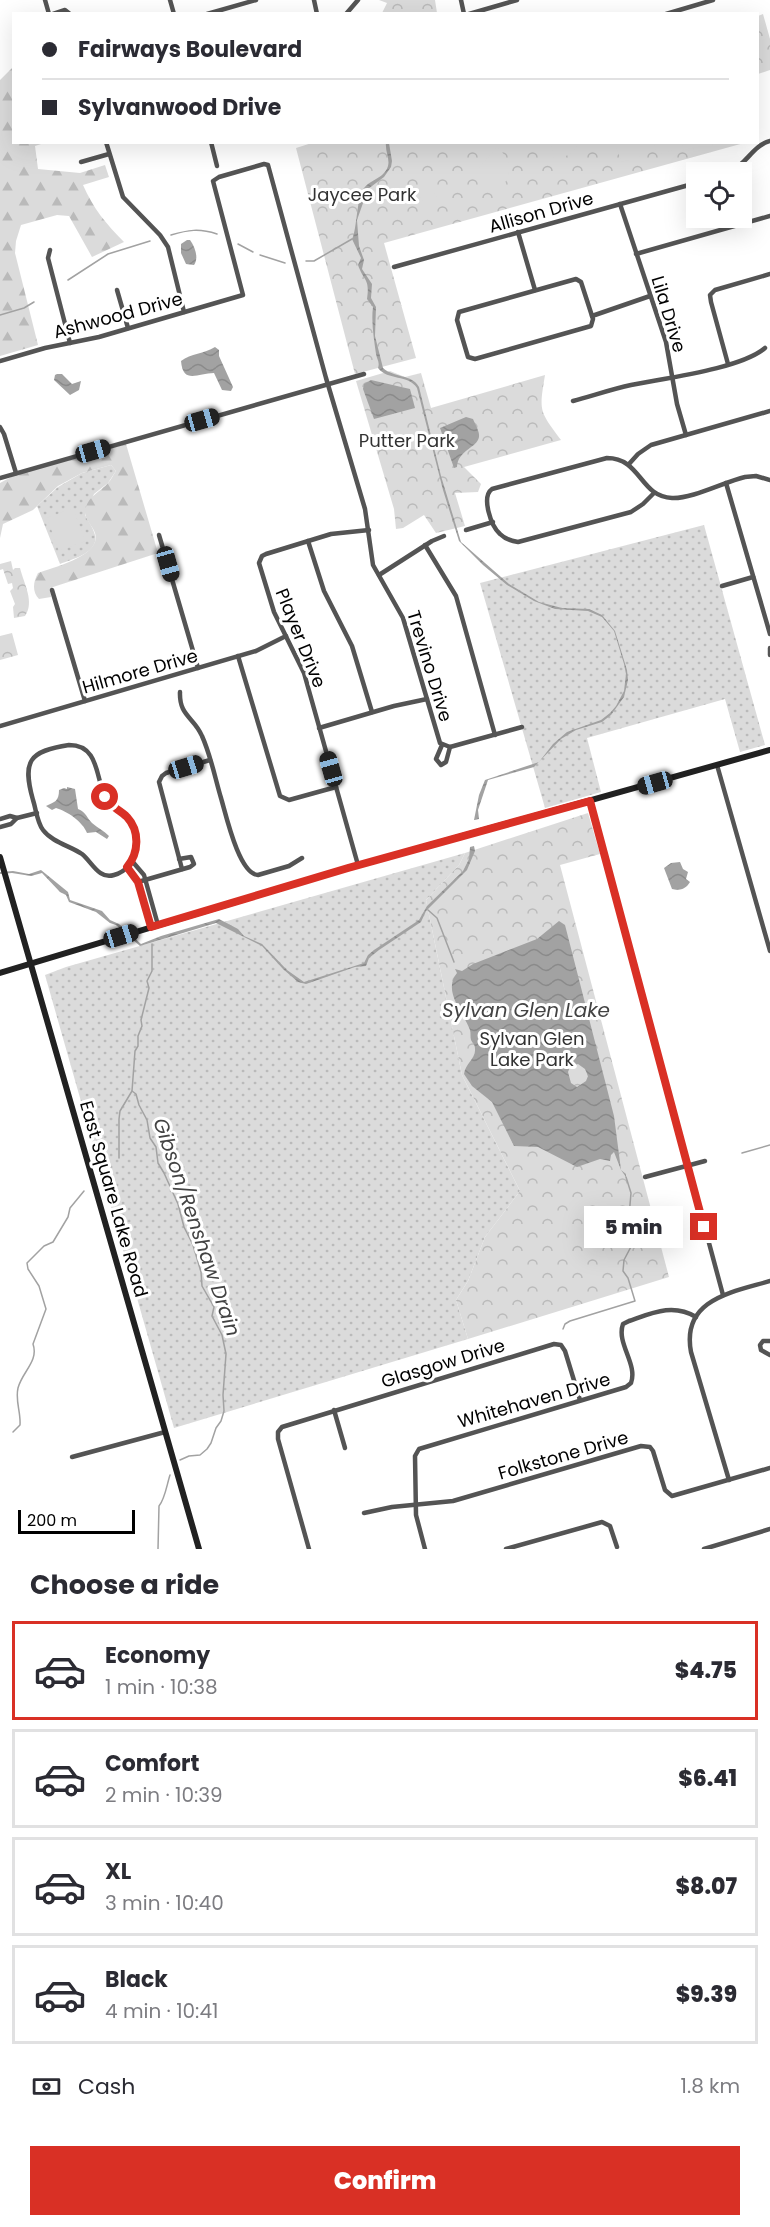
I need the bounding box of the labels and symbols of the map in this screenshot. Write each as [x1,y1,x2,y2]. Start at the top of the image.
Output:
park label: Jaycee Park [308,182,417,207]
street label: Allison Drive [486,185,596,239]
street label: Lila Drive [646,273,692,355]
street label: Ashwood Drive [51,286,185,344]
car [182,406,222,434]
park label: Putter Park [359,428,456,453]
car [73,437,113,465]
car [154,544,182,584]
street label: Player Drive [270,585,332,691]
street label: Trevino Drive [401,607,459,725]
street label: Hilmore Drive [79,643,201,699]
car [317,749,345,789]
car [166,753,206,781]
car [635,769,675,797]
route start [91,783,118,810]
car [101,922,141,950]
water label: Sylvan Glen Lake [442,996,610,1024]
park label: Sylvan Glen Lake Park [480,1026,584,1072]
street label: East Square Lake Road [74,1098,154,1300]
water label: Gibson/Renshaw Drain [147,1114,247,1340]
callout: 5 min [584,1206,683,1248]
route end [690,1213,717,1240]
street label: Glasgow Drive [378,1332,508,1394]
street label: Whitehaven Drive [455,1366,613,1434]
street label: Folkstone Drive [495,1424,631,1486]
scale bar [18,1507,135,1534]

